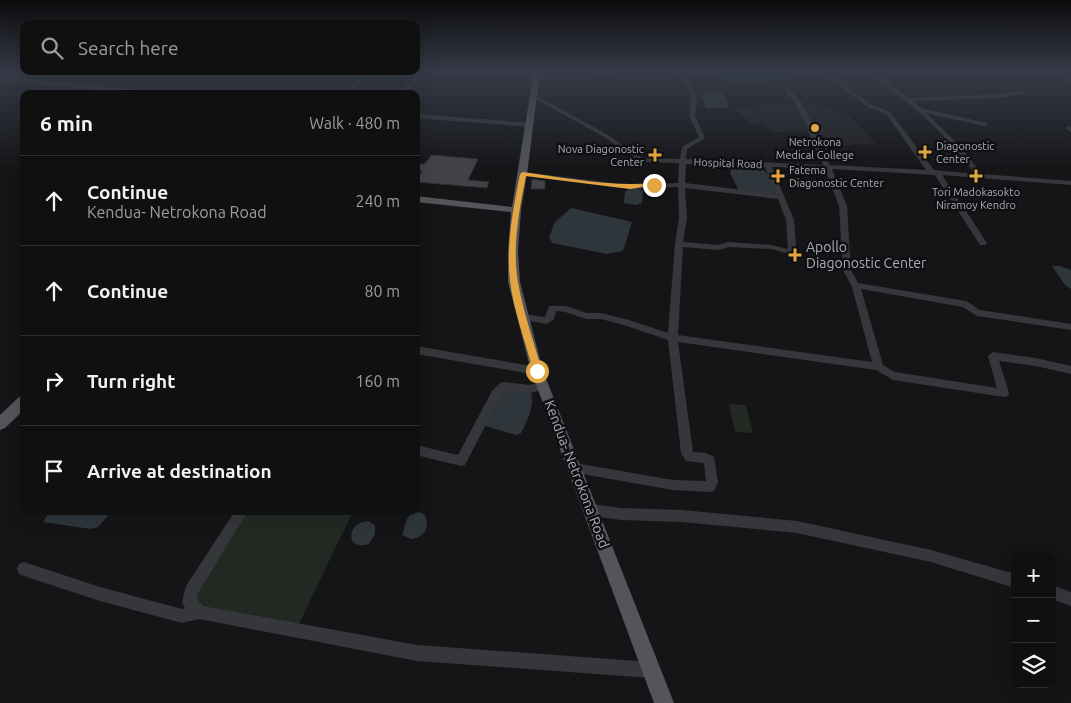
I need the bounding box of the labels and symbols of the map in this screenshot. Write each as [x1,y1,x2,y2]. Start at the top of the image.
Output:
marker: Netrokona Medical College [809,122,821,134]
place label: Netrokona Medical College [776,136,854,161]
place label: Diagonostic Center [936,140,994,165]
place label: Nova Diagonostic Center [558,143,645,168]
marker: Diagonostic Center [918,145,932,159]
marker: Nova Diagonostic Center [648,148,662,162]
street label: Hospital Road [693,156,763,170]
place label: Fatema Diagonostic Center [789,164,884,189]
marker: Fatema Diagonostic Center [771,169,785,183]
marker: Tori Madokasokto Niramoy Kendro [969,169,983,183]
route end [643,174,666,197]
place label: Tori Madokasokto Niramoy Kendro [932,186,1020,211]
place label: Apollo Diagonostic Center [806,239,927,271]
marker: Apollo Diagonostic Center [788,248,802,262]
route start [526,360,549,383]
street label: Kendua- Netrokona Road [541,398,613,550]

